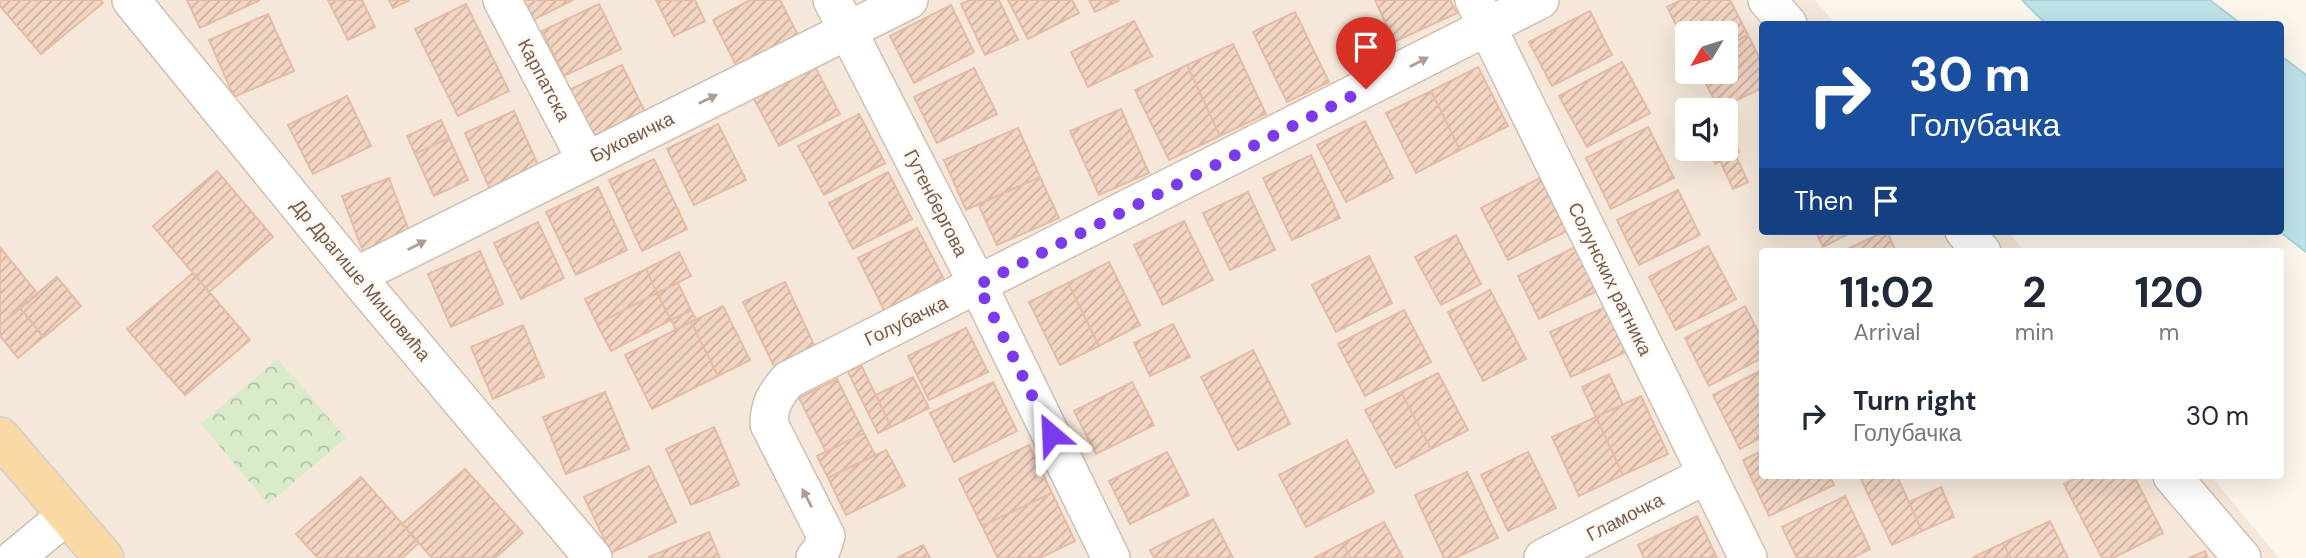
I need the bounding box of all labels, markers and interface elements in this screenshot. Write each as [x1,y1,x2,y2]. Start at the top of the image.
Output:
pin [1336,17,1396,89]
north arrow [1675,21,1738,84]
map controls [1675,21,1738,161]
icon: arrive [1347,28,1385,66]
street label: Карпатска [512,34,576,126]
text: 30 m [1909,42,2031,106]
icon: right [1794,49,1885,140]
one-way arrow [1410,56,1430,68]
one-way arrow [698,94,718,105]
button: sound [1675,98,1738,161]
text: Голубачка [1909,104,2060,146]
street label: Буковичка [586,106,679,168]
street label: Гутенбергова [898,145,974,261]
icon: arrive [1867,182,1905,220]
text: Then [1794,184,1853,218]
street label: Др Драгише Мишовића [286,193,437,367]
street label: Солунских ратника [1562,198,1658,360]
one-way arrow [407,239,427,250]
text: 11:02 [1839,265,1934,320]
text: 2 [2022,265,2047,320]
text: 120 [2135,265,2203,320]
street label: Голубачка [860,290,952,352]
text: Arrival [1853,317,1920,347]
text: min [2015,317,2054,347]
text: m [2159,317,2179,347]
text: Turn right [1853,384,1977,418]
position arrow [1014,397,1088,471]
icon: right [1794,397,1832,435]
text: 30 m [2186,399,2249,433]
text: Голубачка [1853,418,1962,448]
street label: Гламочка [1582,487,1668,547]
one-way arrow [801,488,812,508]

